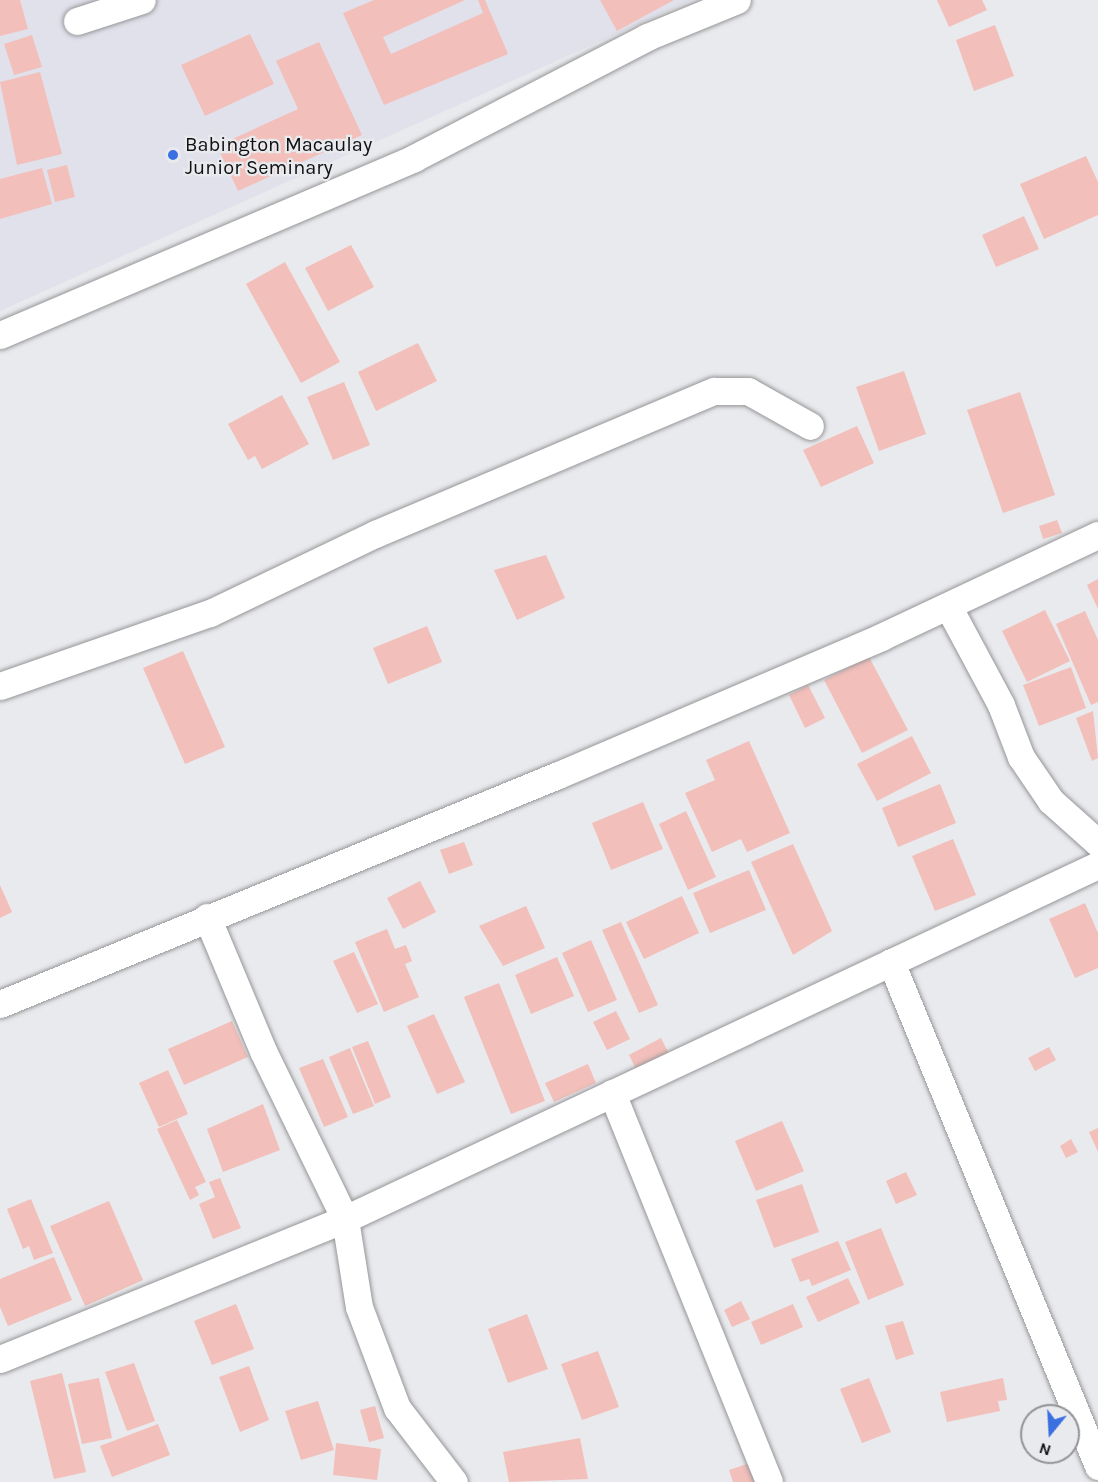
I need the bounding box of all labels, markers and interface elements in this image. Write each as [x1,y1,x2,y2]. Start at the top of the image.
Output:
place label: Babington Macaulay Junior Seminary [185,132,372,179]
marker: Babington Macaulay Junior Seminary [166,148,180,162]
north arrow [1020,1404,1080,1464]
text: N [1037,1439,1053,1461]

